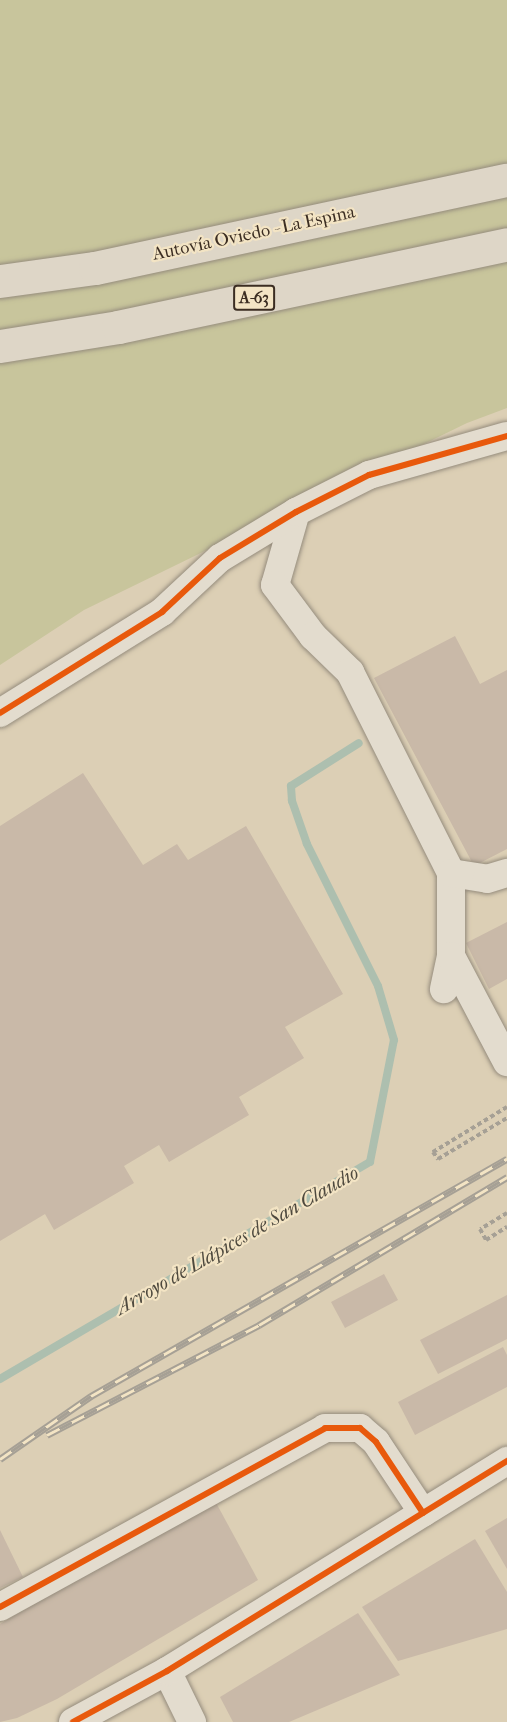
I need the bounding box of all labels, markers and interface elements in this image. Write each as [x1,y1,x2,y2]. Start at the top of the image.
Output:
street label: Autovía Oviedo - La Espina [151,202,357,266]
road number: A-63 [233,285,275,311]
water label: Arroyo de Llápices de San Claudio [111,1160,363,1320]

